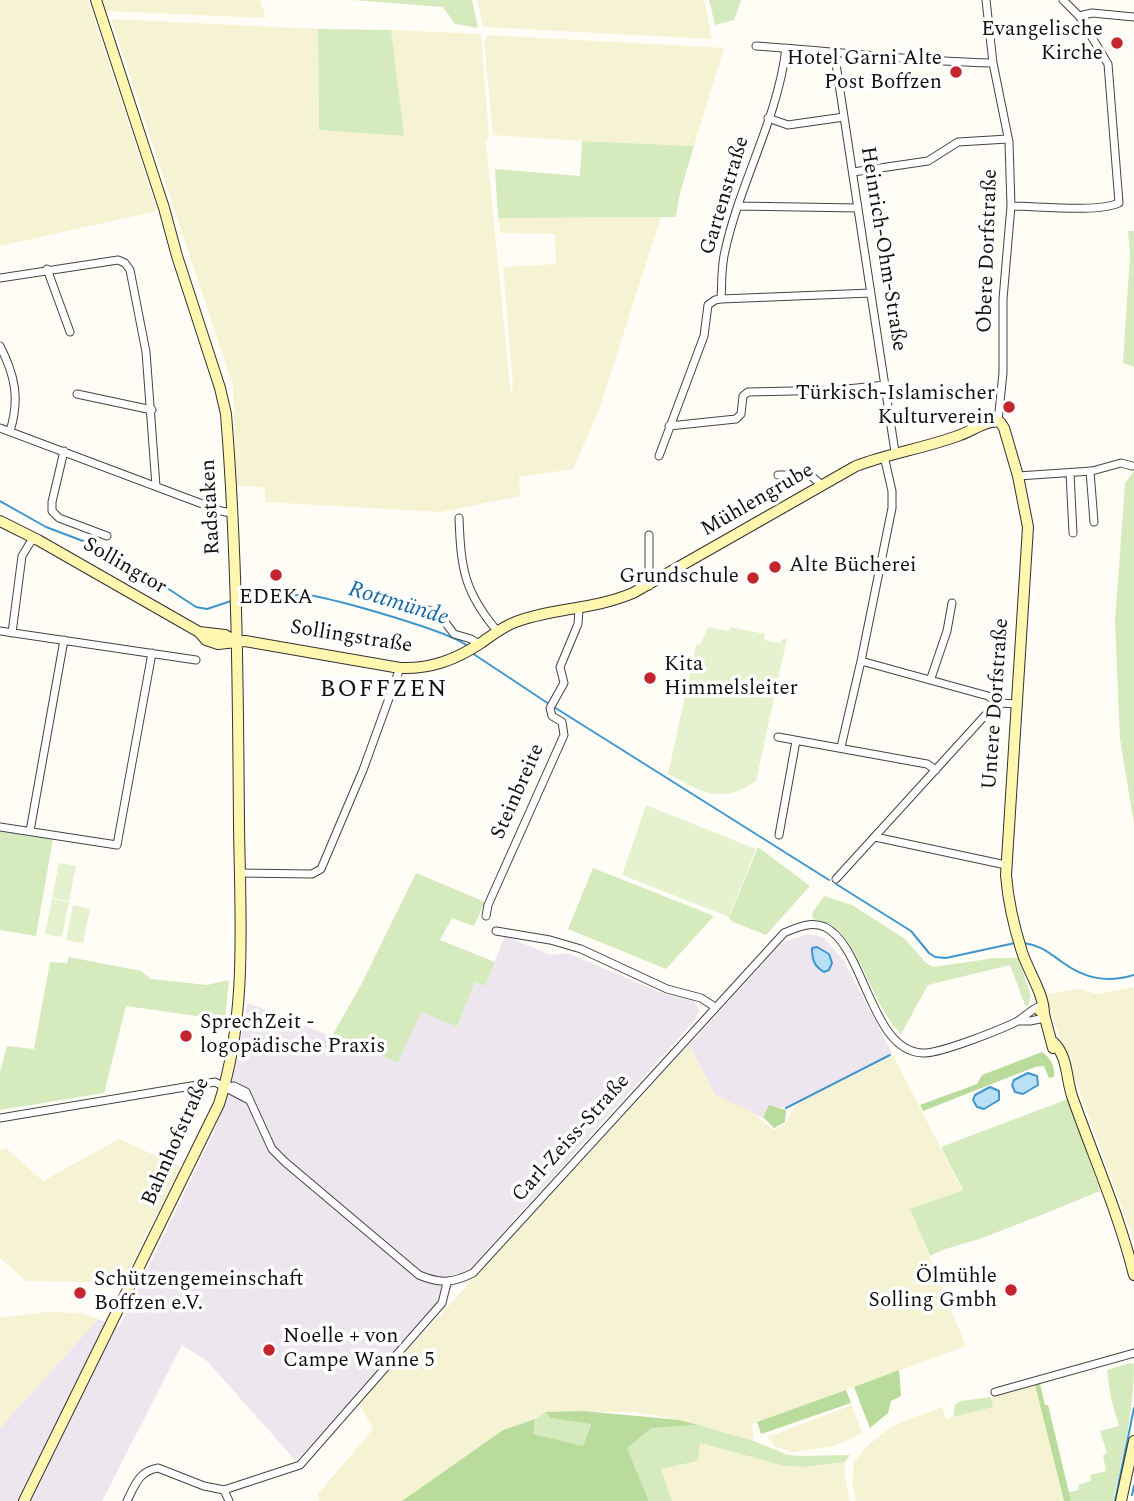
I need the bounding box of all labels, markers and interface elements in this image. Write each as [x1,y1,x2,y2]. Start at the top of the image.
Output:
place label: Evangelische Kirche [981,18,1103,68]
marker: Evangelische Kirche [1109,35,1125,51]
place label: Hotel Garni Alte Post Boffzen [787,47,942,97]
marker: Hotel Garni Alte Post Boffzen [948,64,964,80]
street label: Gartenstraße [696,134,756,258]
street label: Heinrich-Ohm-Straße [853,145,911,353]
street label: Obere Dorfstraße [974,169,1004,333]
place label: Türkisch-Islamischer Kulturverein [796,382,995,432]
marker: Türkisch-Islamischer Kulturverein [1001,399,1017,415]
street label: Radstaken [197,458,227,556]
street label: Mühlengrube [697,459,819,543]
street label: Sollingtor [78,533,170,601]
place label: Alte Bücherei [789,554,917,580]
marker: Alte Bücherei [767,559,783,575]
place label: Grundschule [619,565,739,591]
marker: EDEKA [268,567,284,583]
marker: Grundschule [745,570,761,586]
water label: Rottmünde [344,577,452,633]
place label: EDEKA [239,586,313,612]
street label: Sollingstraße [288,616,414,660]
street label: Untere Dorfstraße [978,618,1016,790]
place label: Kita Himmelsleiter [664,653,798,703]
marker: Kita Himmelsleiter [642,670,658,686]
district label: BOFFZEN [321,677,447,705]
street label: Steinbreite [487,740,551,844]
place label: SprechZeit - logopädische Praxis [200,1011,385,1061]
marker: SprechZeit - logopädische Praxis [178,1028,194,1044]
street label: Carl-Zeiss-Straße [508,1070,636,1208]
street label: Bahnhofstraße [138,1074,216,1210]
place label: Ölmühle Solling Gmbh [868,1265,997,1315]
place label: Schützengemeinschaft Boffzen e.V. [94,1268,304,1318]
marker: Ölmühle Solling Gmbh [1003,1282,1019,1298]
marker: Schützengemeinschaft Boffzen e.V. [72,1285,88,1301]
place label: Noelle + von Campe Wanne 5 [283,1325,435,1375]
marker: Noelle + von Campe Wanne 5 [261,1342,277,1358]

